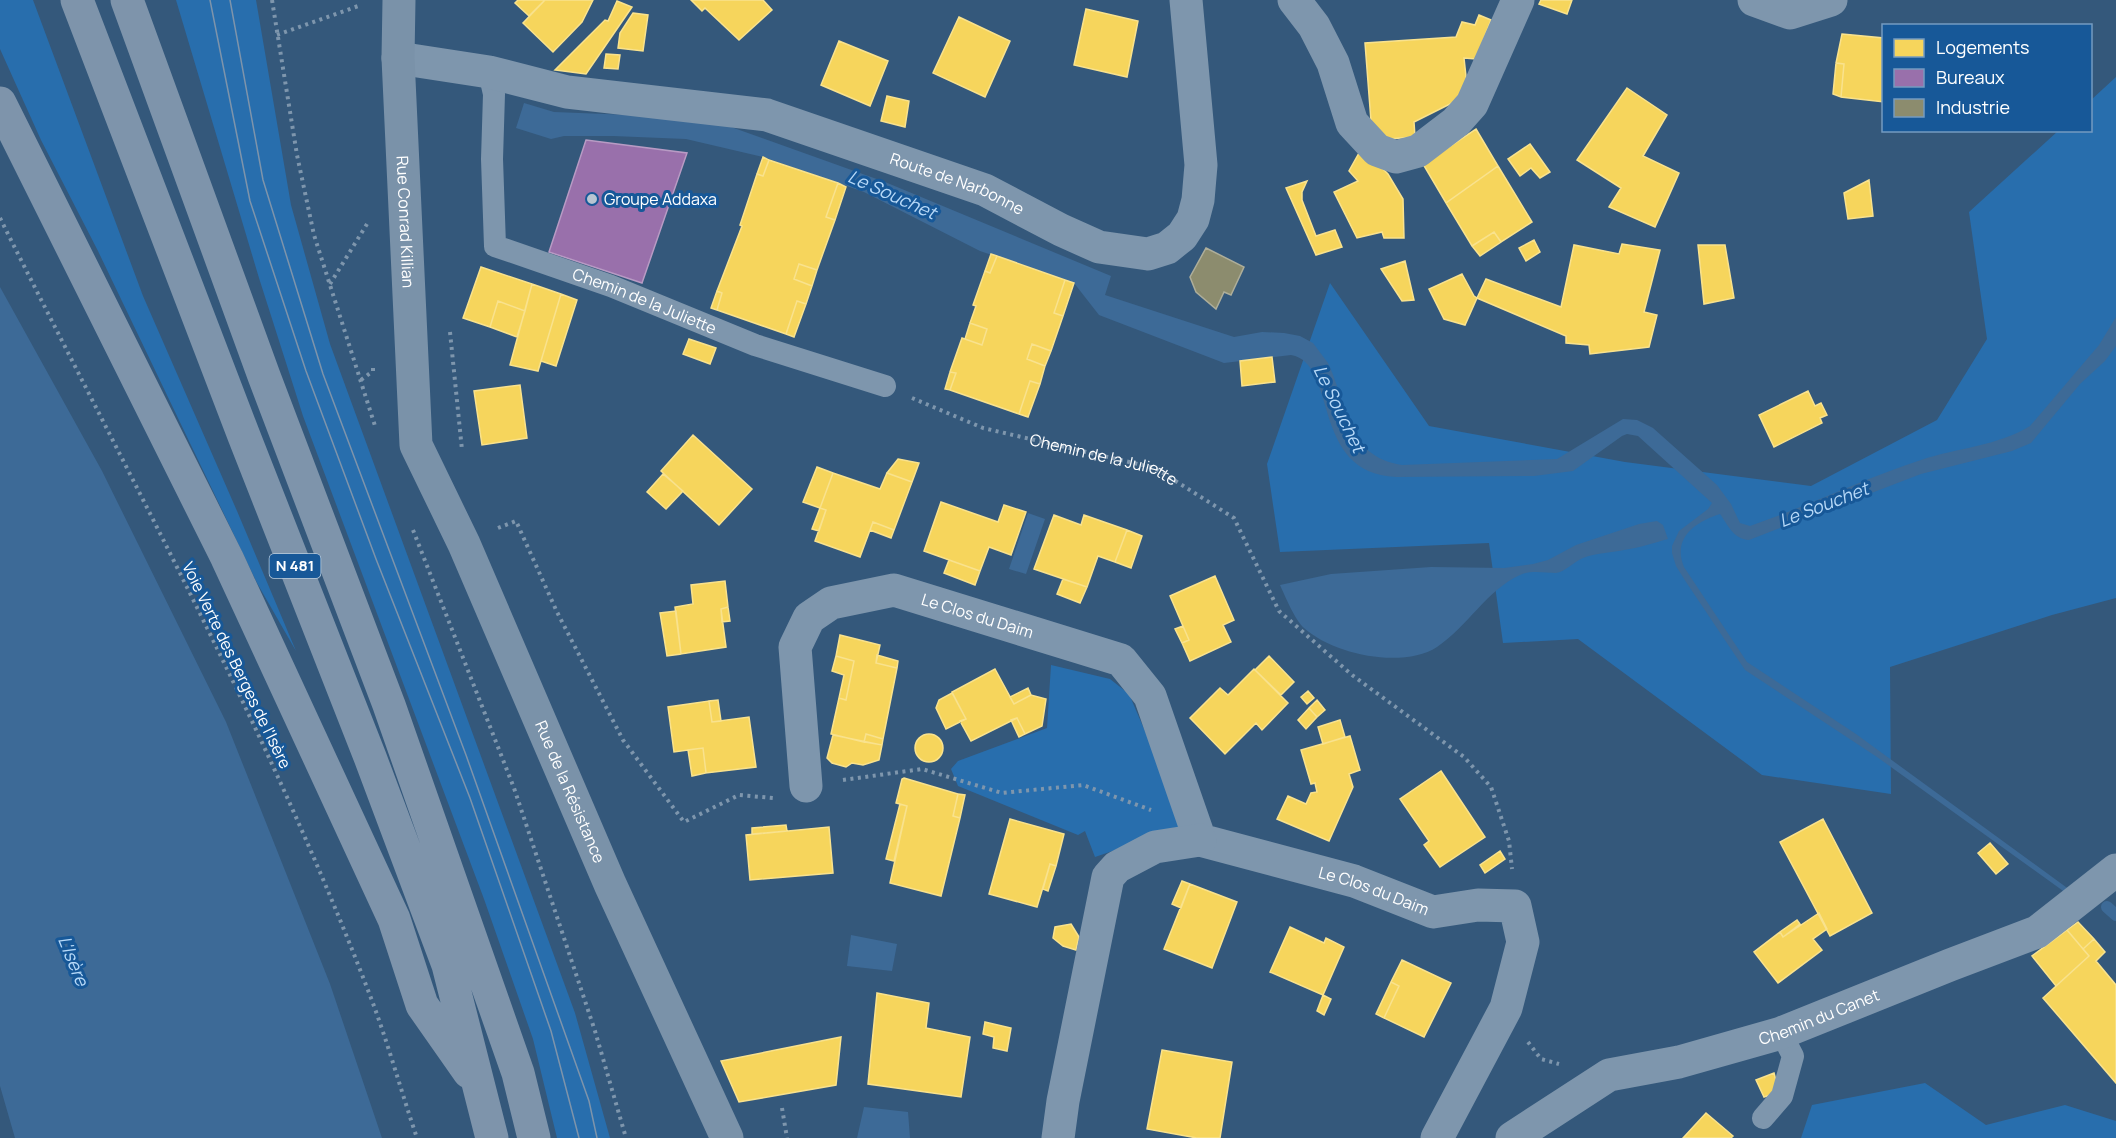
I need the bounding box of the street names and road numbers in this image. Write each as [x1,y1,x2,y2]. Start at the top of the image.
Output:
street label: Route de Narbonne [887,147,1028,220]
street label: Rue Conrad Killian [392,155,420,289]
street label: Chemin de la Juliette [570,263,720,339]
street label: Chemin de la Juliette [1028,428,1182,491]
road number: N 481 [270,554,320,578]
street label: Voie Verte des Berges de l'Isère [177,558,297,772]
street label: Le Clos du Daim [919,588,1036,643]
street label: Rue de la Résistance [530,717,611,866]
street label: Le Clos du Daim [1316,861,1432,920]
street label: Chemin du Canet [1756,984,1883,1050]

